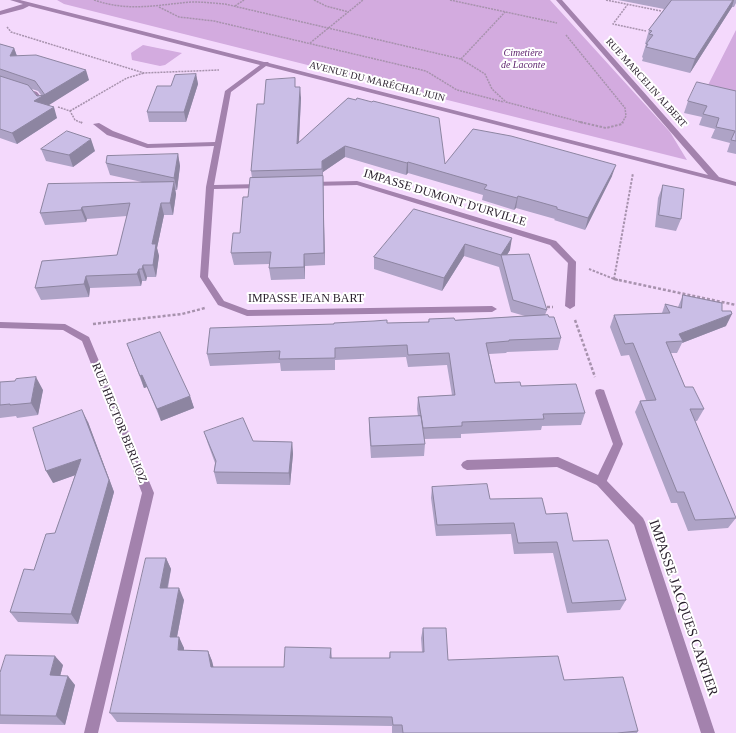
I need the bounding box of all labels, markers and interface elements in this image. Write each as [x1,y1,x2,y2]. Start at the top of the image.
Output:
street label: RUE MARCELIN ALBERT [603,36,689,130]
park label: Cimetière de Laconte [501,47,545,70]
street label: AVENUE DU MARÉCHAL JUIN [308,59,446,105]
street label: IMPASSE DUMONT D'URVILLE [362,166,528,230]
street label: IMPASSE JEAN BART [248,292,364,306]
street label: RUE HECTOR BERLIOZ [88,361,150,485]
street label: IMPASSE JACQUES CARTIER [645,518,721,698]

